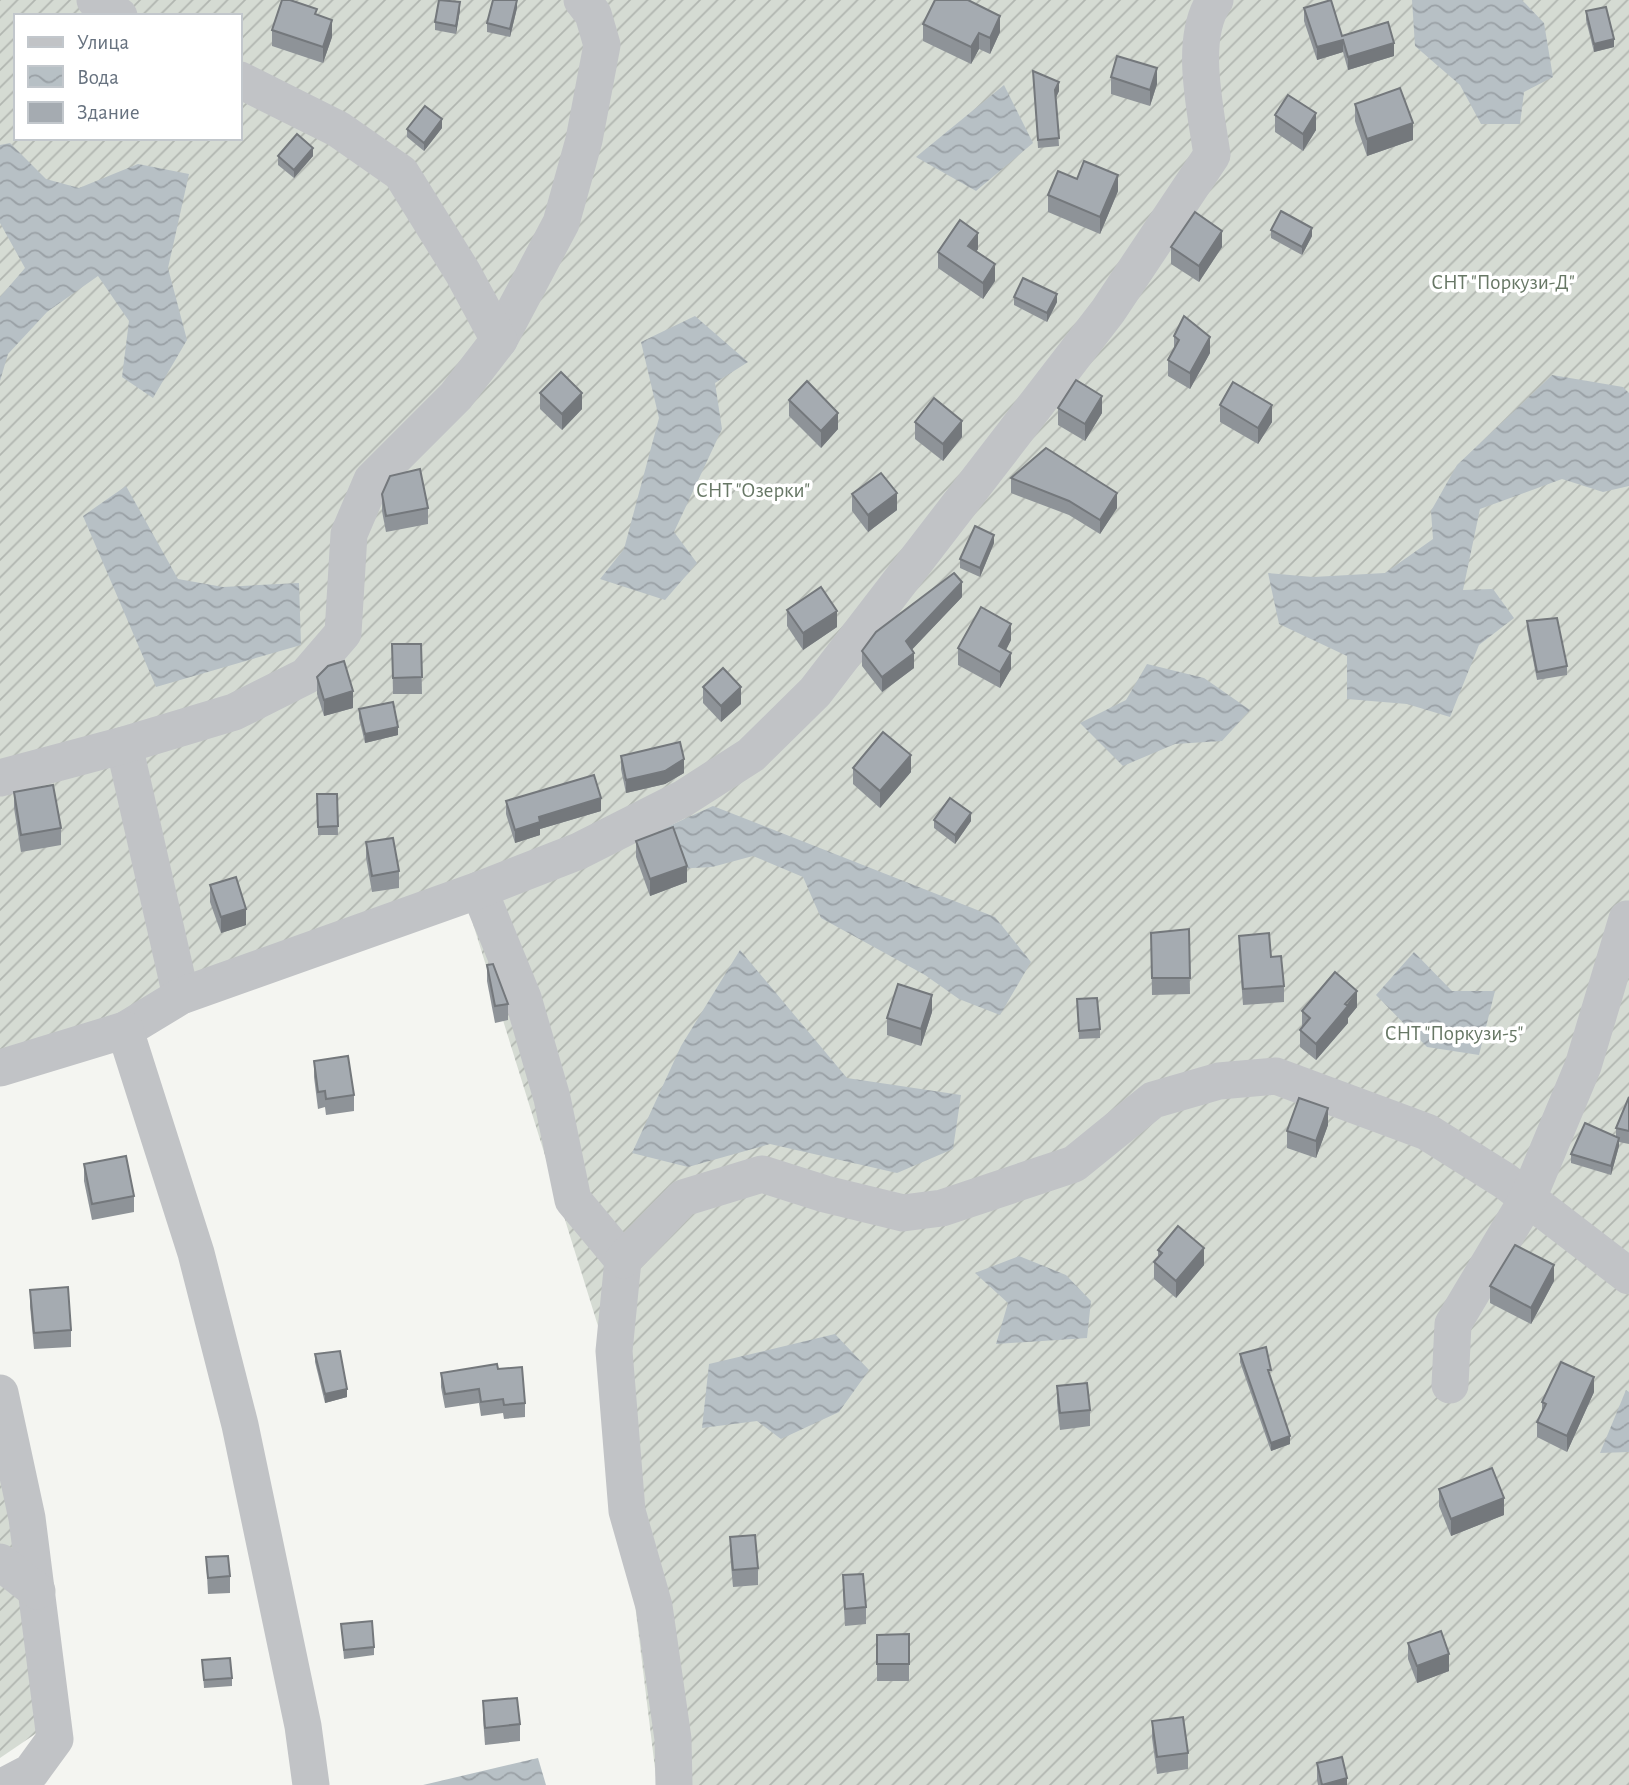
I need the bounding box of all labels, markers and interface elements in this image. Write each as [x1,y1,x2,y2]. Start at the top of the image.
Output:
legend [14,14,242,140]
text: Улица [77,32,130,53]
text: Вода [77,67,119,88]
text: Здание [77,102,140,123]
park label: СНТ "Поркузи-Д" [1431,272,1575,293]
park label: СНТ "Озерки" [696,480,810,501]
park label: СНТ "Поркузи-5" [1385,1023,1523,1044]

